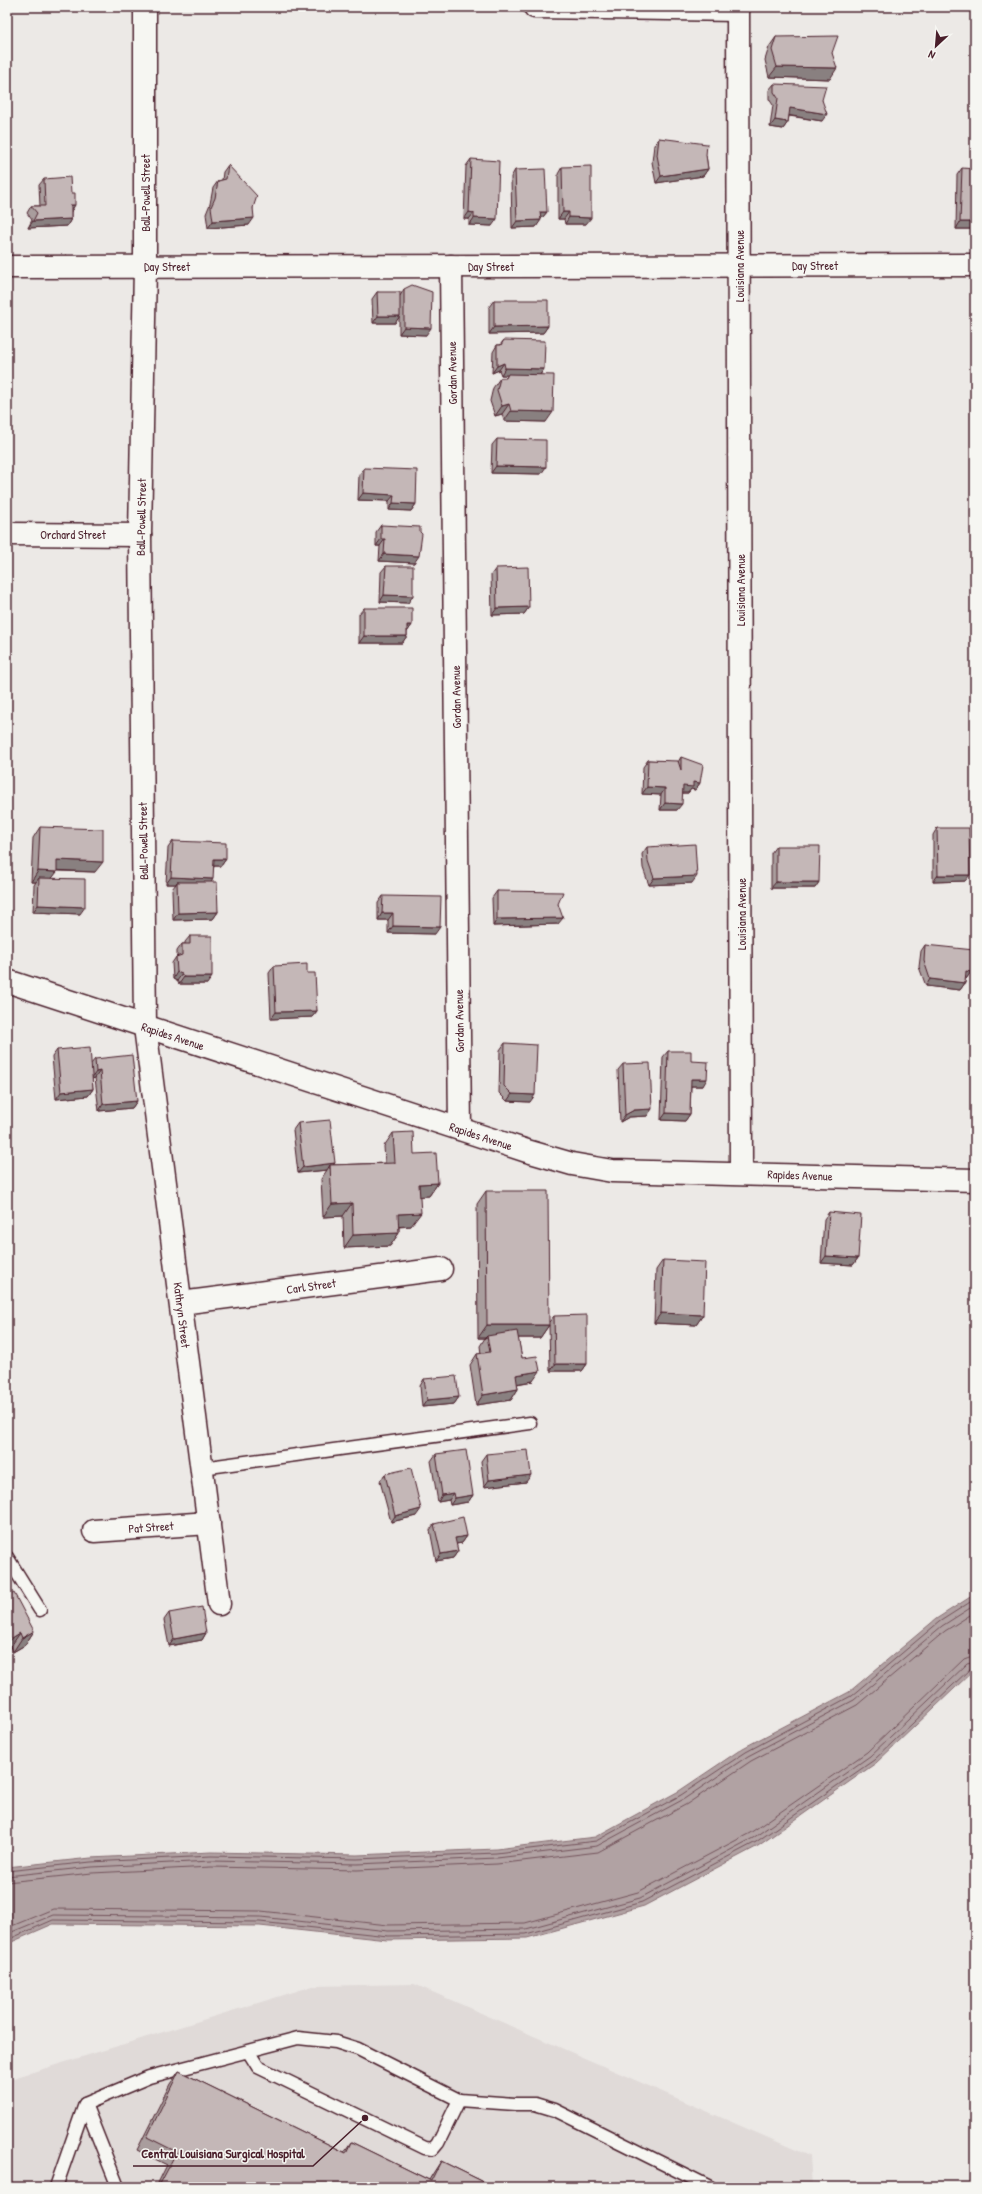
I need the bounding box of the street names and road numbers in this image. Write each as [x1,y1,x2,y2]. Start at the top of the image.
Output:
street label: Ball-Powell Street [137,153,154,232]
street label: Louisiana Avenue [731,230,748,302]
street label: Day Street [792,257,839,274]
street label: Day Street [144,258,191,275]
street label: Day Street [468,258,515,275]
street label: Gordan Avenue [443,341,461,405]
street label: Ball-Powell Street [132,477,150,556]
street label: Orchard Street [40,526,107,543]
street label: Louisiana Avenue [732,554,749,626]
street label: Gordan Avenue [447,665,465,729]
street label: Ball-Powell Street [134,801,152,880]
street label: Louisiana Avenue [733,878,750,950]
street label: Gordan Avenue [450,989,468,1053]
street label: Rapides Avenue [139,1018,207,1054]
street label: Rapides Avenue [447,1118,515,1154]
street label: Rapides Avenue [767,1165,833,1185]
street label: Carl Street [285,1274,338,1298]
street label: Kathryn Street [170,1281,195,1350]
street label: Pat Street [128,1517,175,1537]

